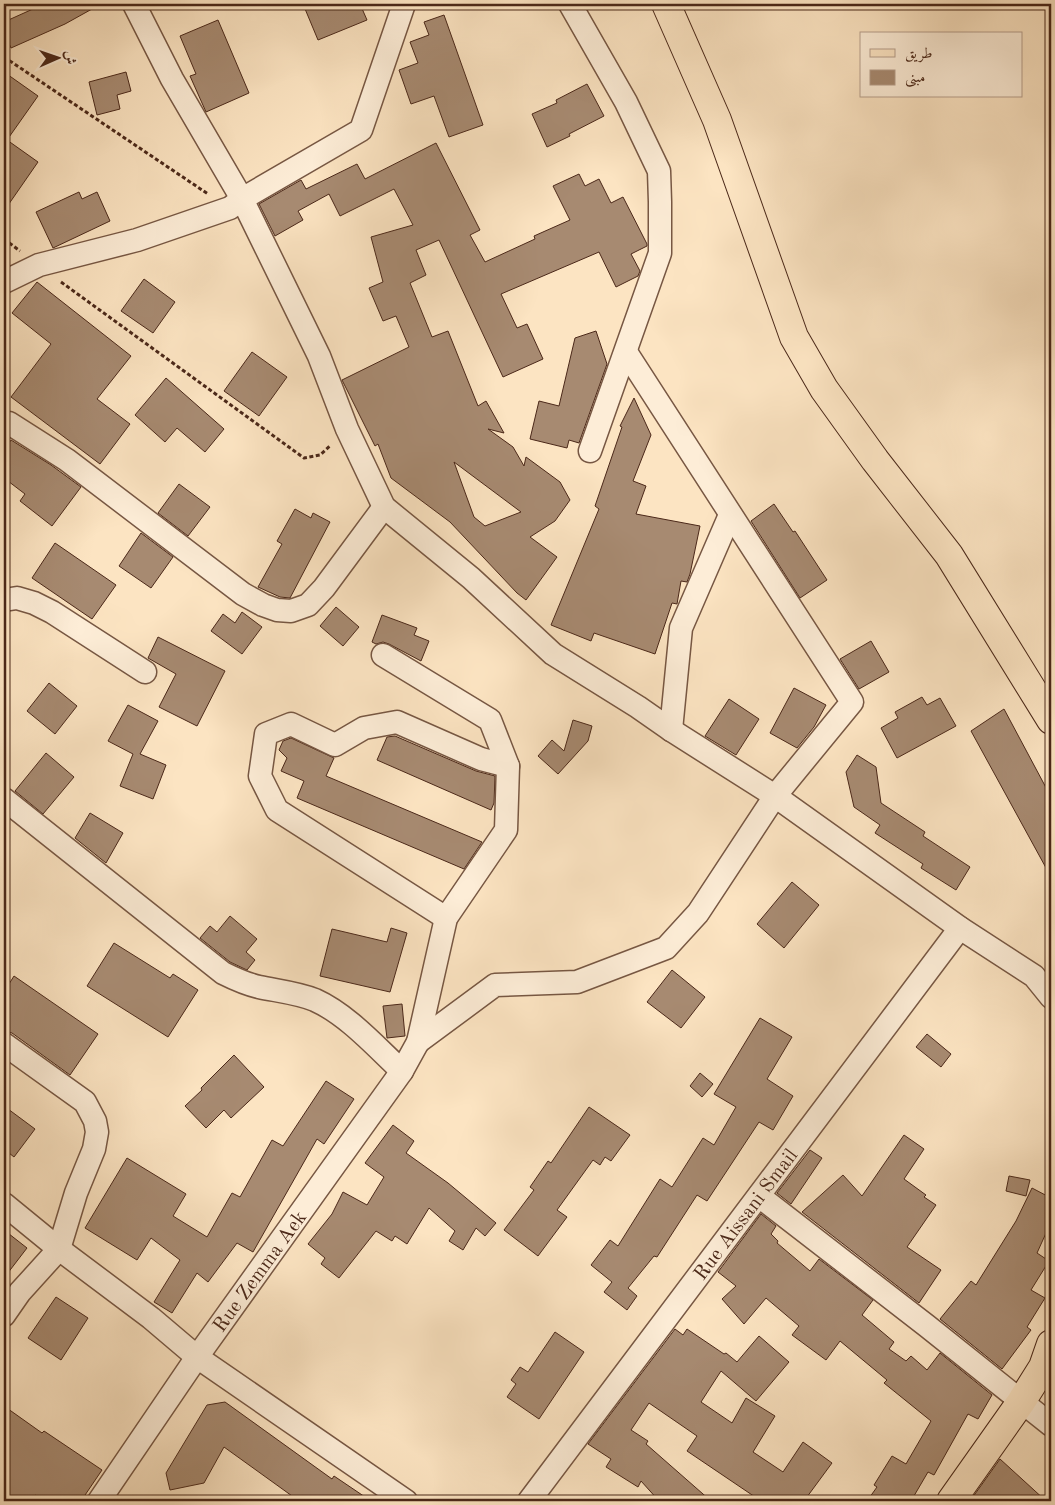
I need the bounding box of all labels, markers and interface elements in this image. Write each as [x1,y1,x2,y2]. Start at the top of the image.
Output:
north arrow [32,32,82,82]
legend [860,32,1022,98]
text: طريق [905,47,932,63]
text: ش [63,50,77,65]
text: مبنى [905,71,925,88]
street label: Rue Aissani Smail [691,1146,802,1285]
street label: Rue Zemma Aek [210,1208,311,1336]

